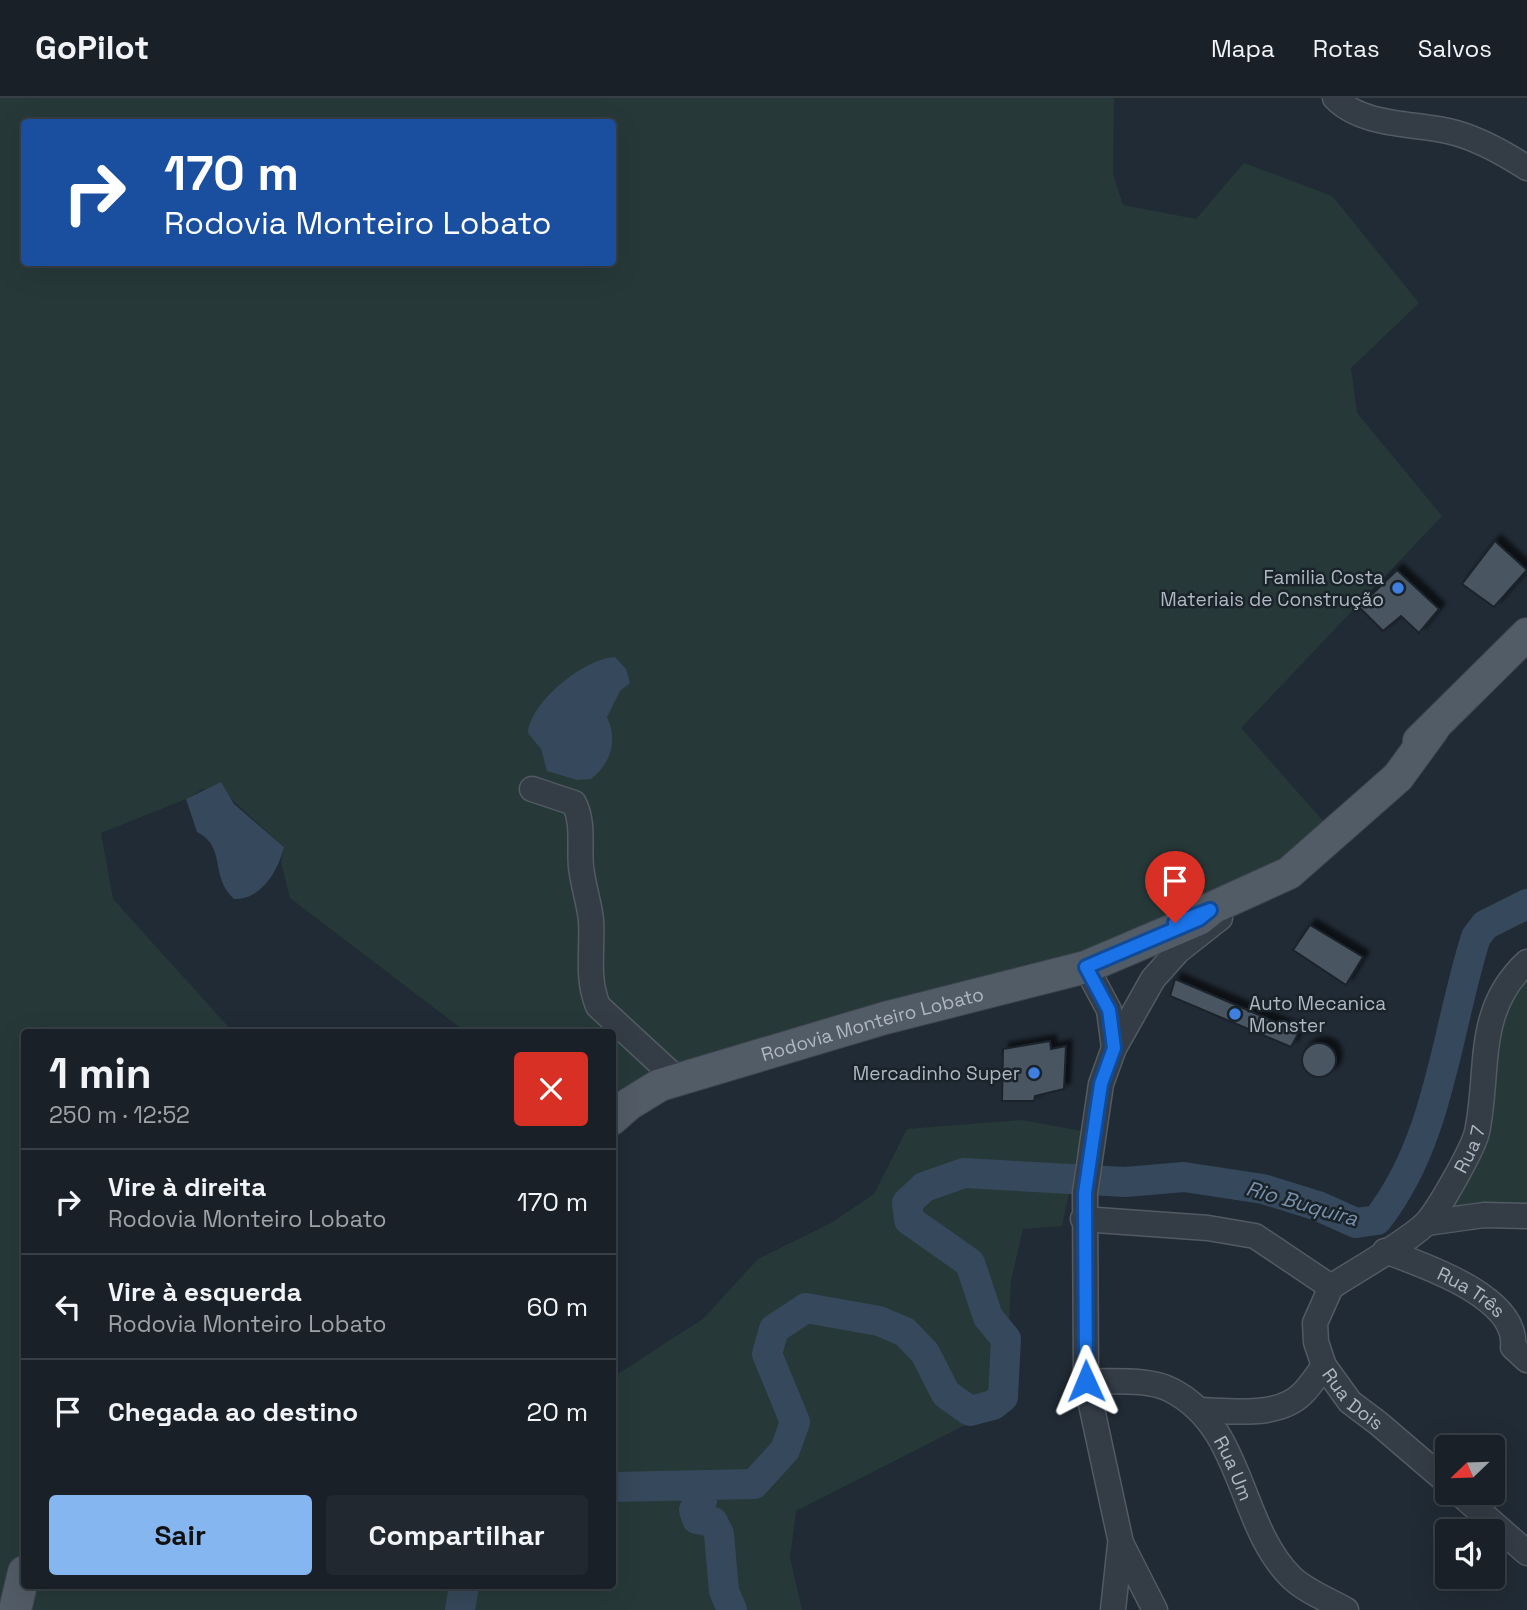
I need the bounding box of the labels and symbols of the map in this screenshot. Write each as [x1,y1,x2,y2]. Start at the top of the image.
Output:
place label: Familia Costa Materiais de Construção [1160,565,1384,612]
marker: Familia Costa Materiais de Construção [1390,580,1406,596]
pin [1145,851,1205,923]
street label: Rodovia Monteiro Lobato [758,981,986,1067]
place label: Auto Mecanica Monster [1249,991,1386,1038]
marker: Auto Mecanica Monster [1227,1006,1243,1022]
place label: Mercadinho Super [853,1061,1020,1086]
marker: Mercadinho Super [1026,1065,1042,1081]
street label: Rua 7 [1448,1123,1491,1177]
water label: Rio Buquira [1243,1174,1362,1232]
street label: Rua Três [1433,1261,1511,1323]
position arrow [1049,1344,1123,1418]
street label: Rua Dois [1317,1363,1389,1435]
street label: Rua Um [1209,1431,1259,1504]
north arrow [1435,1435,1505,1505]

